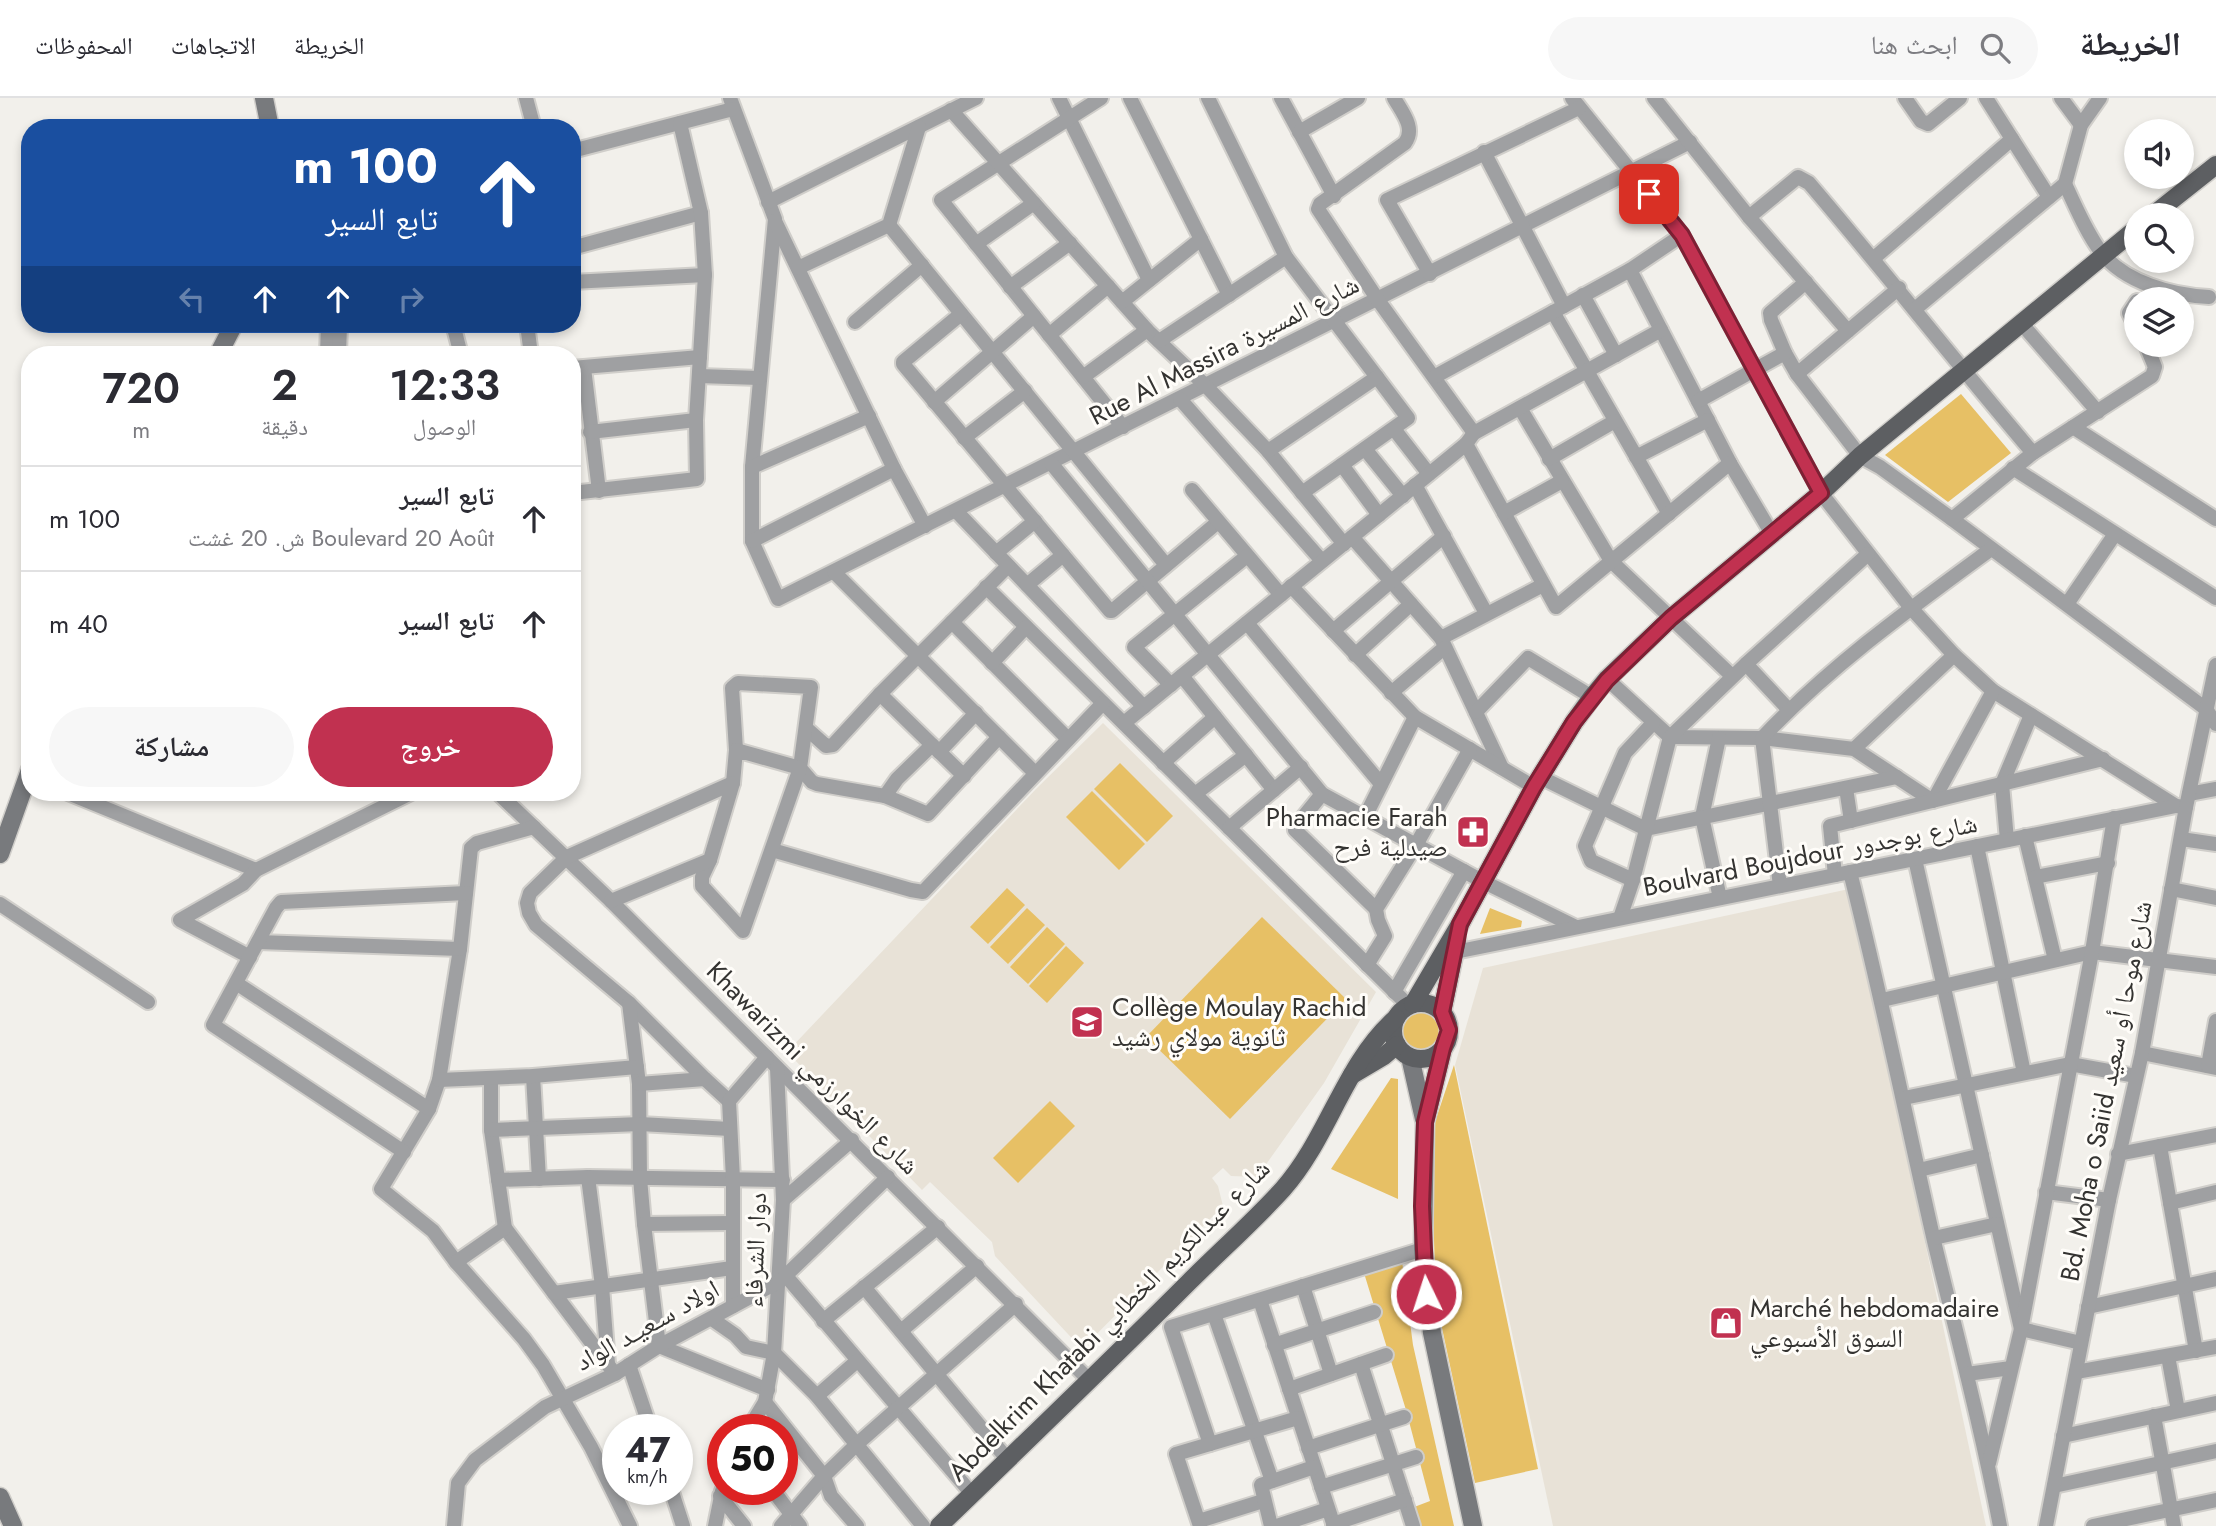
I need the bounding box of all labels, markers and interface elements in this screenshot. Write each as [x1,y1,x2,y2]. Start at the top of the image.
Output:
search box [1548,17,2038,80]
text: الخريطة [2080,20,2181,67]
text: ابحث هنا [1871,26,1958,64]
text: المحفوظات [35,28,133,63]
text: الاتجاهات [171,28,256,63]
text: الخريطة [294,28,365,63]
icon: search [1976,29,2014,67]
map controls [2124,119,2194,357]
button: sound [2124,119,2194,189]
text: 100 m [293,131,438,201]
icon: ahead [462,147,553,238]
pin [1619,164,1679,224]
icon: arrive [1630,175,1668,213]
text: تابع السير [325,196,438,242]
button: search [2124,203,2194,273]
street label: Rue Al Massira شارع المسيرة [1083,265,1365,435]
icon: left [173,280,211,318]
icon: ahead [246,280,284,318]
icon: ahead [319,280,357,318]
icon: right [392,280,430,318]
button: layers [2124,287,2194,357]
text: 2 [271,355,298,416]
text: 12:33 [389,355,500,416]
text: 720 [102,358,180,419]
text: دقيقة [261,410,308,444]
text: الوصول [413,410,476,444]
text: m [132,413,150,447]
text: تابع السير [399,477,494,515]
text: 100 m [49,500,120,538]
icon: ahead [515,500,553,538]
text: Boulevard 20 Août ش. 20 غشت [188,521,494,555]
text: تابع السير [399,602,494,640]
text: 40 m [49,605,108,643]
icon: ahead [515,605,553,643]
button: مشاركة [49,707,294,787]
button: خروج [308,707,553,787]
place label: Pharmacie Farah صيدلية فرح [1266,798,1448,866]
street label: Boulvard Boujdour شارع بوجدور [1640,804,1980,906]
pharmacy icon: Pharmacie Farah صيدلية فرح [1454,813,1492,851]
street label: Bd. Moha o Saiid شارع موحا أو سعيد [2050,897,2162,1285]
street label: Khawarizmi شارع الخوارزمي [697,953,928,1184]
place label: Collège Moulay Rachid ثانوية مولاي رشيد [1112,988,1367,1058]
school or university icon: Collège Moulay Rachid ثانوية مولاي رشيد [1068,1003,1106,1041]
street label: Abdelkrim Khatabi شارع عبدالكريم الخطابي [939,1150,1280,1491]
street label: دوار الشرفاء [734,1192,776,1308]
position arrow [1389,1257,1463,1331]
street label: اولاد سـعيـد الواد [568,1270,726,1380]
place label: Marché hebdomadaire السوق الأسبوعي [1750,1289,1999,1359]
shop icon: Marché hebdomadaire السوق الأسبوعي [1707,1304,1745,1342]
speed limit sign: 50 [707,1414,798,1505]
text: 47 [625,1425,670,1475]
text: km/h [627,1464,668,1490]

